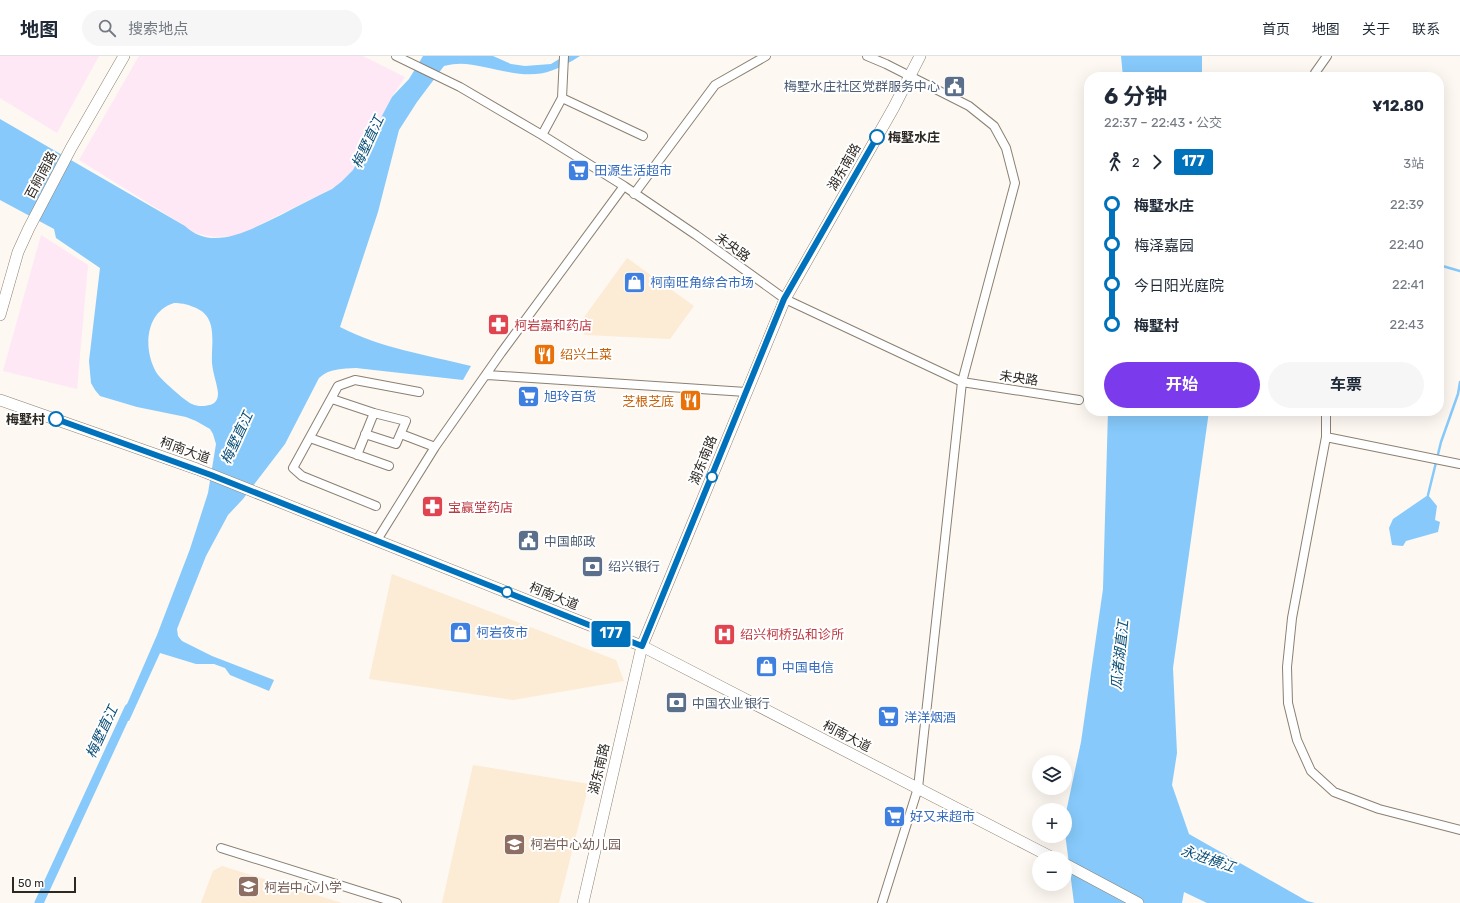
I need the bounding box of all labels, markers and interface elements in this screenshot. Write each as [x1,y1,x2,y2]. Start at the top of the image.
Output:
search box [82,10,362,46]
icon: search [96,17,118,39]
text: 地图 [20,18,58,41]
text: 搜索地点 [128,20,188,38]
text: 首页 [1262,21,1290,38]
text: 地图 [1312,21,1340,38]
text: 关于 [1362,21,1390,38]
text: 联系 [1412,21,1440,38]
public building icon: 梅墅水庄社区党群服务中心 [942,73,968,99]
place label: 梅墅水庄社区党群服务中心 [784,79,940,94]
text: 6 分钟 [1104,83,1167,110]
text: ¥12.80 [1372,97,1424,115]
water label: 梅墅直江 [348,111,388,171]
text: 22:37 – 22:43 · 公交 [1104,115,1222,130]
marker: 梅墅水庄 [869,129,885,145]
place label: 梅墅水庄 [888,130,940,145]
street label: 湖东南路 [825,141,863,193]
street label: 百舸南路 [22,149,60,201]
icon: walk [1104,151,1126,173]
icon: forward [1146,151,1168,173]
text: 177 [1182,153,1205,170]
text: 2 [1132,155,1140,170]
text: 3站 [1403,156,1424,171]
supermarket icon: 田源生活超市 [566,157,592,183]
place label: 田源生活超市 [594,163,672,178]
text: 梅墅水庄 [1134,197,1194,215]
text: 22:39 [1390,197,1424,212]
street label: 未央路 [713,229,753,265]
text: 梅泽嘉园 [1134,237,1194,255]
text: 22:40 [1389,237,1424,252]
shop icon: 柯南旺角综合市场 [622,269,648,295]
place label: 柯南旺角综合市场 [650,275,754,290]
text: 今日阳光庭院 [1134,277,1224,295]
text: 22:41 [1392,277,1424,292]
pharmacy icon: 柯岩嘉和药店 [485,312,511,338]
text: 梅墅村 [1134,317,1179,335]
text: 22:43 [1390,317,1424,332]
place label: 柯岩嘉和药店 [514,318,592,333]
restaurant icon: 绍兴土菜 [531,341,557,367]
place label: 绍兴土菜 [560,347,612,362]
button: 开始 [1104,362,1260,408]
button: 车票 [1268,362,1424,408]
street label: 未央路 [999,368,1039,388]
supermarket icon: 旭玲百货 [516,383,542,409]
restaurant icon: 芝根芝底 [677,388,703,414]
place label: 旭玲百货 [544,389,596,404]
place label: 芝根芝底 [622,394,674,409]
water label: 梅墅直江 [217,407,257,467]
marker: 梅墅村 [48,411,64,427]
place label: 梅墅村 [6,412,45,427]
street label: 湖东南路 [686,433,720,487]
street label: 柯南大道 [158,434,212,466]
unlabelled marker [706,471,718,483]
pharmacy icon: 宝赢堂药店 [420,494,446,520]
place label: 宝赢堂药店 [448,500,513,515]
public building icon: 中国邮政 [516,528,542,554]
place label: 中国邮政 [544,534,596,549]
bank icon: 绍兴银行 [579,553,605,579]
place label: 绍兴银行 [608,559,660,574]
street label: 柯南大道 [527,579,581,613]
unlabelled marker [501,586,513,598]
water label: 瓜渚湖直江 [1108,617,1132,691]
shop icon: 柯岩夜市 [448,619,474,645]
line badge: 177 [588,621,634,647]
hospital icon: 绍兴柯桥弘和诊所 [711,621,737,647]
place label: 柯岩夜市 [476,625,528,640]
text: 177 [599,625,623,642]
place label: 绍兴柯桥弘和诊所 [740,627,844,642]
shop icon: 中国电信 [753,654,779,680]
place label: 中国电信 [782,660,834,675]
bank icon: 中国农业银行 [663,690,689,716]
place label: 中国农业银行 [692,696,770,711]
water label: 梅墅直江 [82,701,122,761]
supermarket icon: 洋洋烟酒 [875,704,901,730]
place label: 洋洋烟酒 [904,710,956,725]
street label: 柯南大道 [820,718,874,754]
street label: 湖东南路 [586,742,612,796]
map controls [1032,755,1072,891]
button: layers [1032,755,1072,795]
supermarket icon: 好又来超市 [881,803,907,829]
button: + [1032,803,1072,843]
place label: 好又来超市 [910,809,975,824]
school or university icon: 柯岩中心幼儿园 [502,831,528,857]
place label: 柯岩中心幼儿园 [530,837,621,852]
water label: 永进横江 [1179,842,1239,877]
button: − [1032,851,1072,891]
school or university icon: 柯岩中心小学 [235,874,261,900]
scale bar [12,875,76,894]
text: 50 m [18,877,44,890]
place label: 柯岩中心小学 [264,880,342,895]

